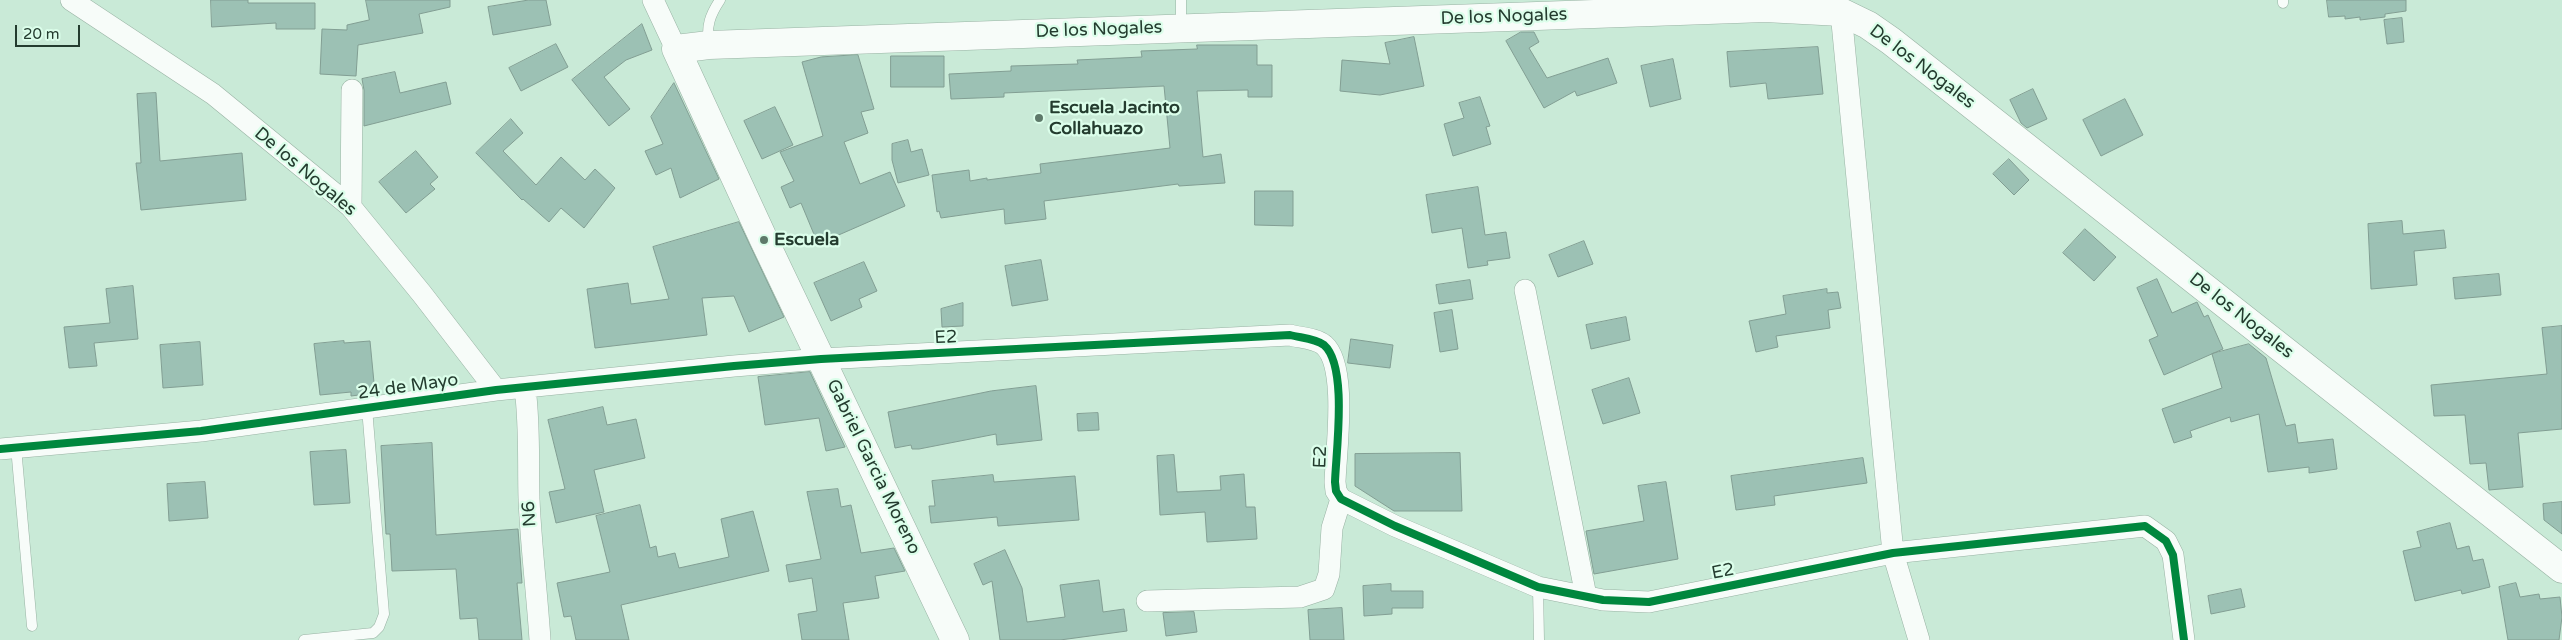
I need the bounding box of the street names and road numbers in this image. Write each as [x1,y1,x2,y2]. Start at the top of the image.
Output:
street label: De los Nogales [1440,4,1568,30]
street label: De los Nogales [1035,17,1163,43]
street label: De los Nogales [1865,20,1979,114]
street label: De los Nogales [250,123,360,221]
street label: De los Nogales [2184,268,2298,364]
street label: E2 [934,327,958,349]
street label: 24 de Mayo [356,369,460,405]
street label: Gabriel Garcia Moreno [821,376,925,558]
street label: E2 [1310,445,1332,469]
street label: N6 [518,500,542,528]
street label: E2 [1710,559,1736,585]

